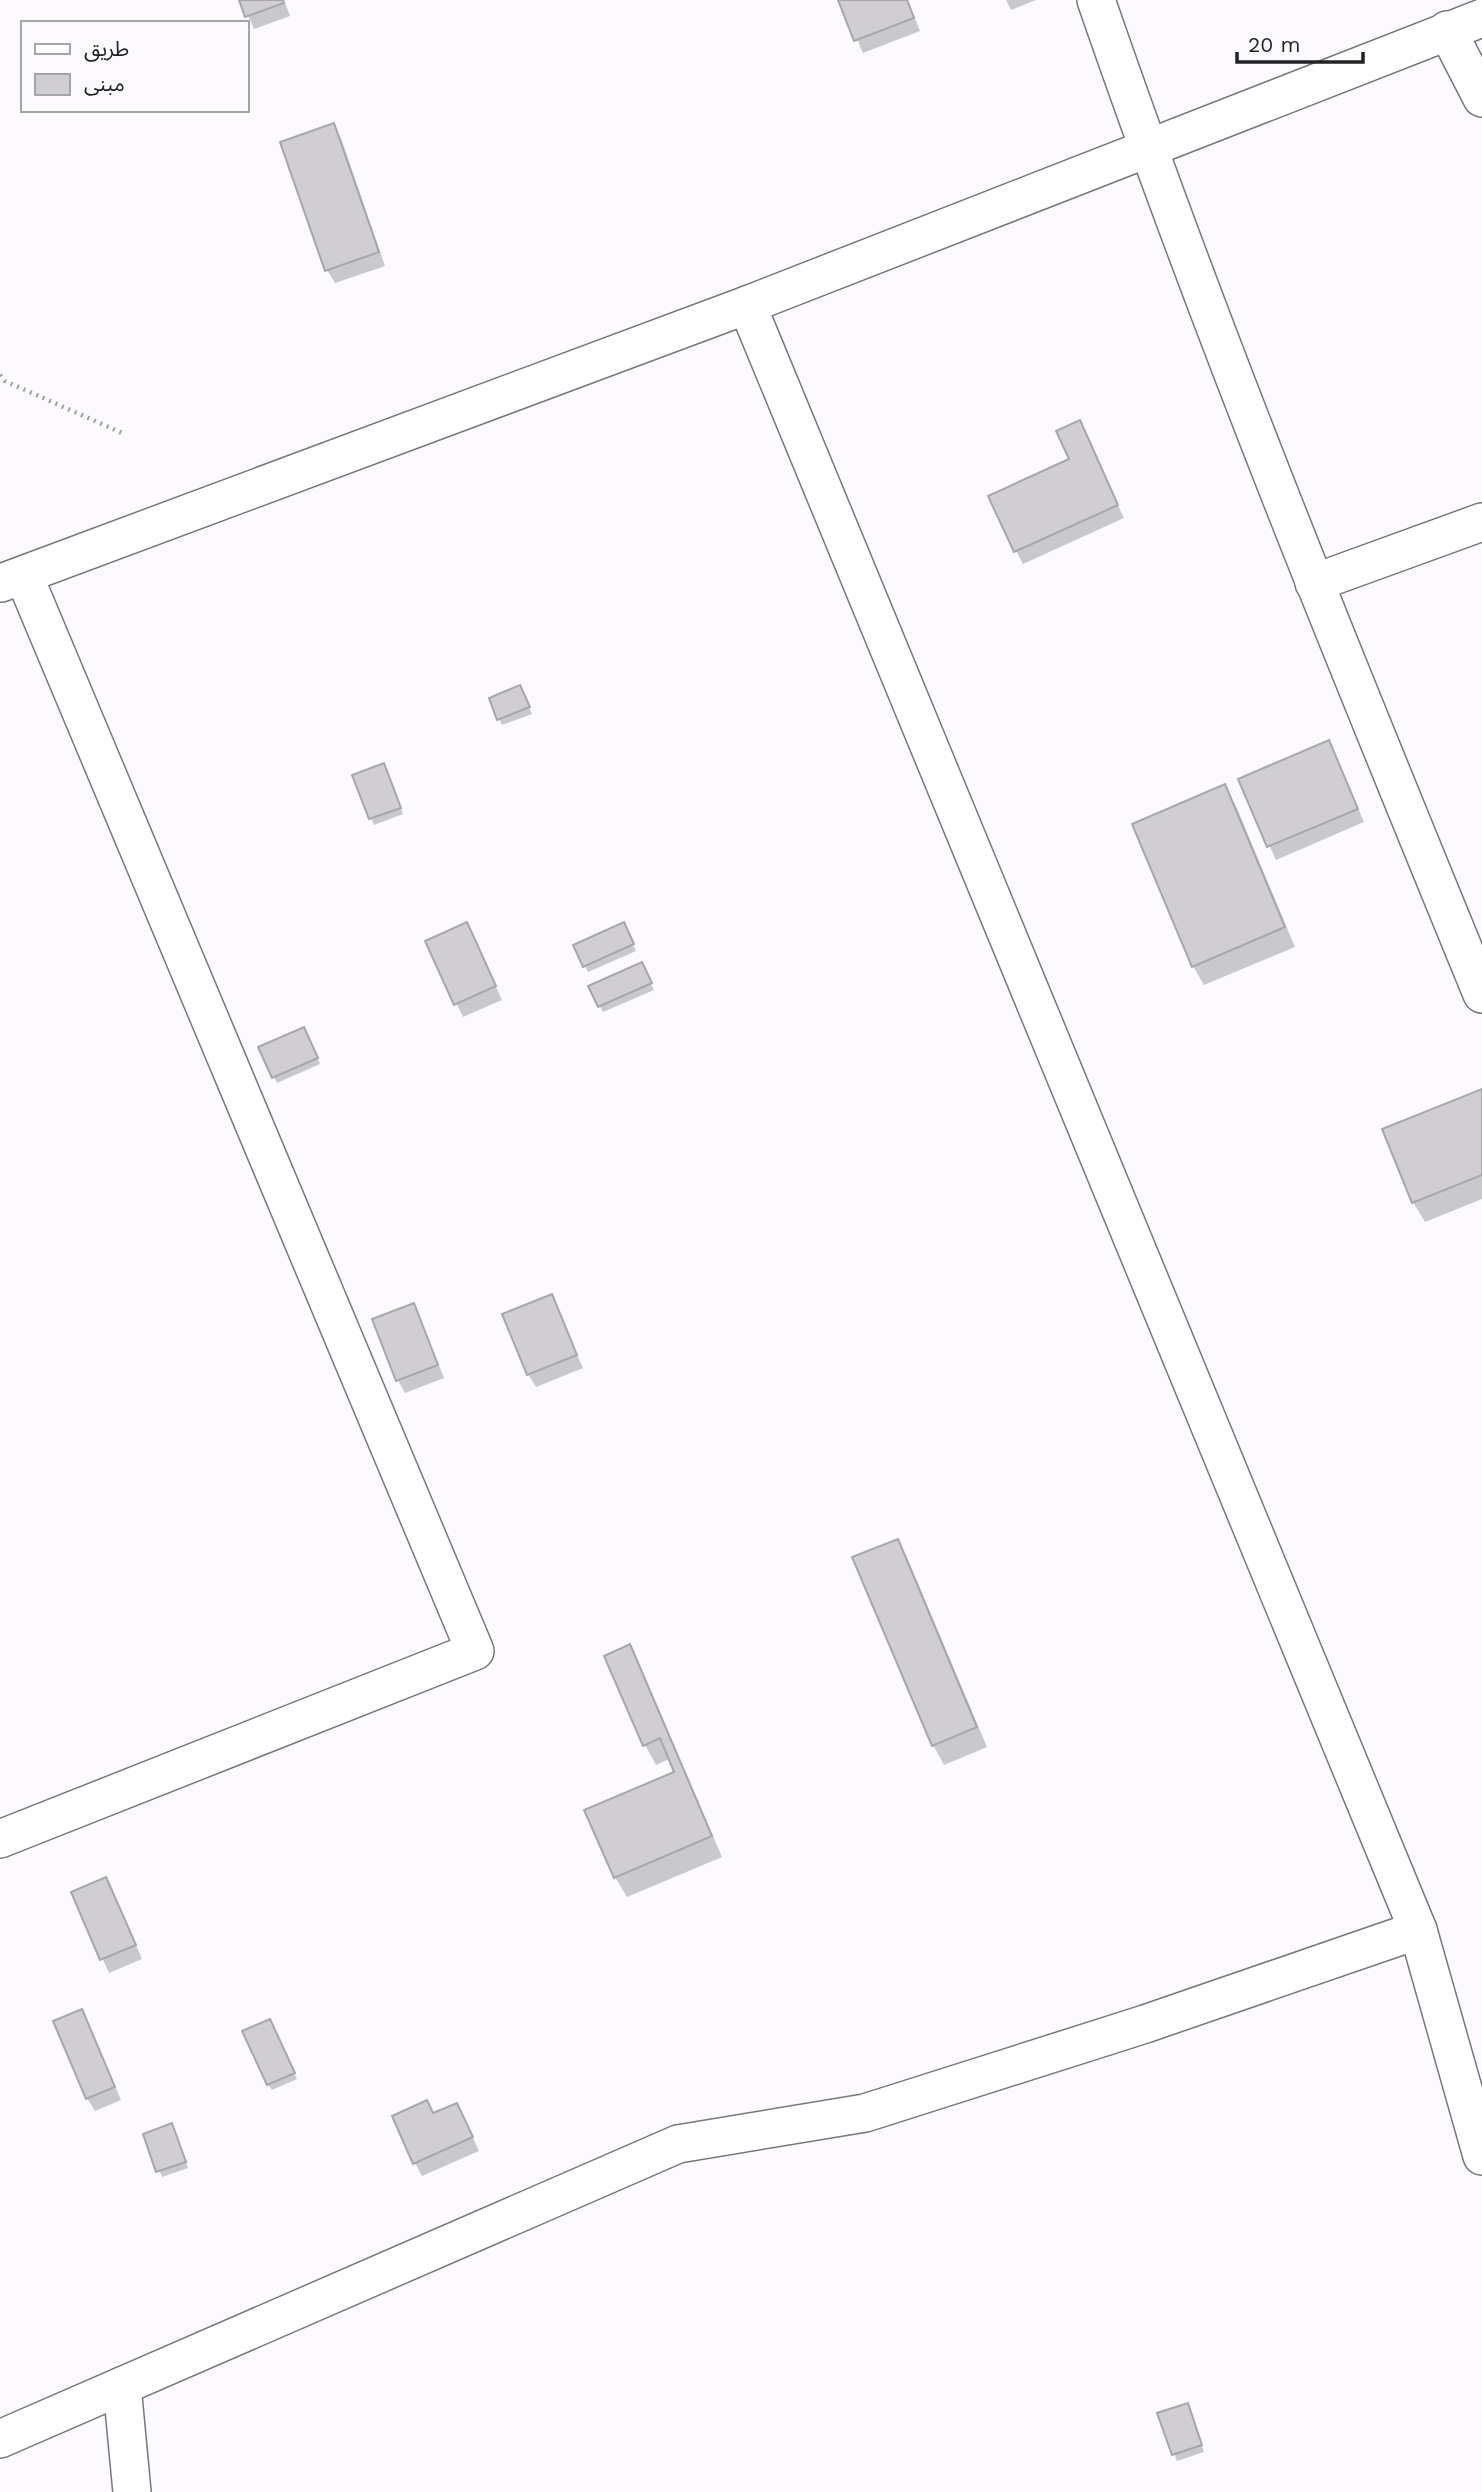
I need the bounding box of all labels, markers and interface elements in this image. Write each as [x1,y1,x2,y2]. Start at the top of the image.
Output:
legend [21,21,248,112]
scale bar [1237,21,1363,65]
text: 20 m [1248,32,1300,57]
text: طريق [84,36,129,62]
text: مبنى [84,71,125,96]

